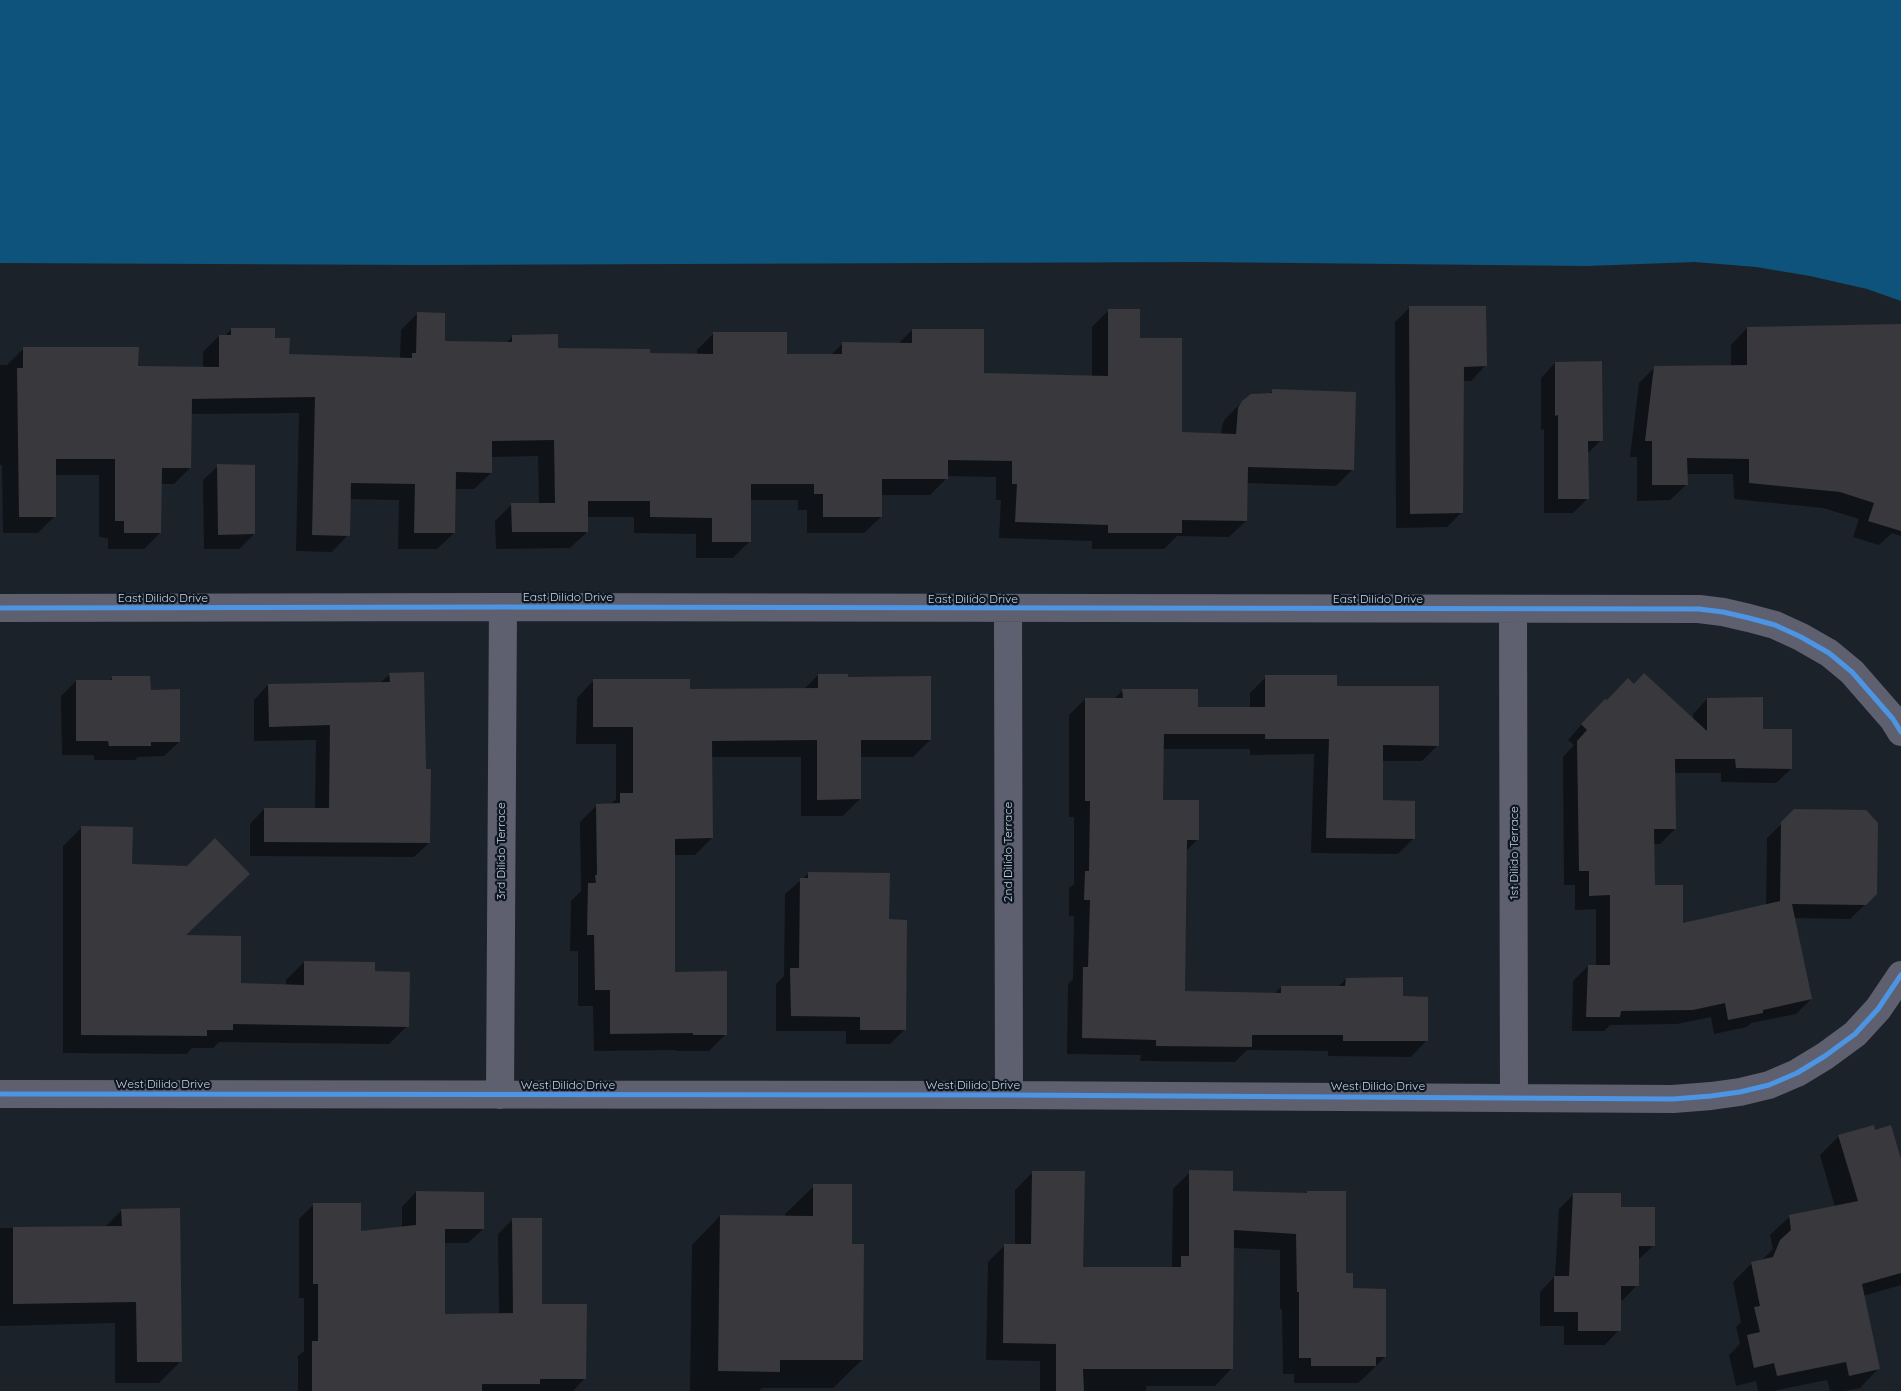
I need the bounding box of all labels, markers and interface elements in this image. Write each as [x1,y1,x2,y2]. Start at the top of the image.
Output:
street label: East Dilido Drive [523,590,613,604]
street label: East Dilido Drive [118,591,208,605]
street label: East Dilido Drive [928,592,1018,606]
street label: East Dilido Drive [1333,592,1423,606]
street label: 3rd Dilido Terrace [494,802,508,900]
street label: 2nd Dilido Terrace [1001,802,1015,902]
street label: 1st Dilido Terrace [1507,806,1521,900]
street label: West Dilido Drive [116,1077,210,1091]
street label: West Dilido Drive [521,1078,615,1092]
street label: West Dilido Drive [926,1078,1020,1092]
street label: West Dilido Drive [1331,1079,1425,1093]

